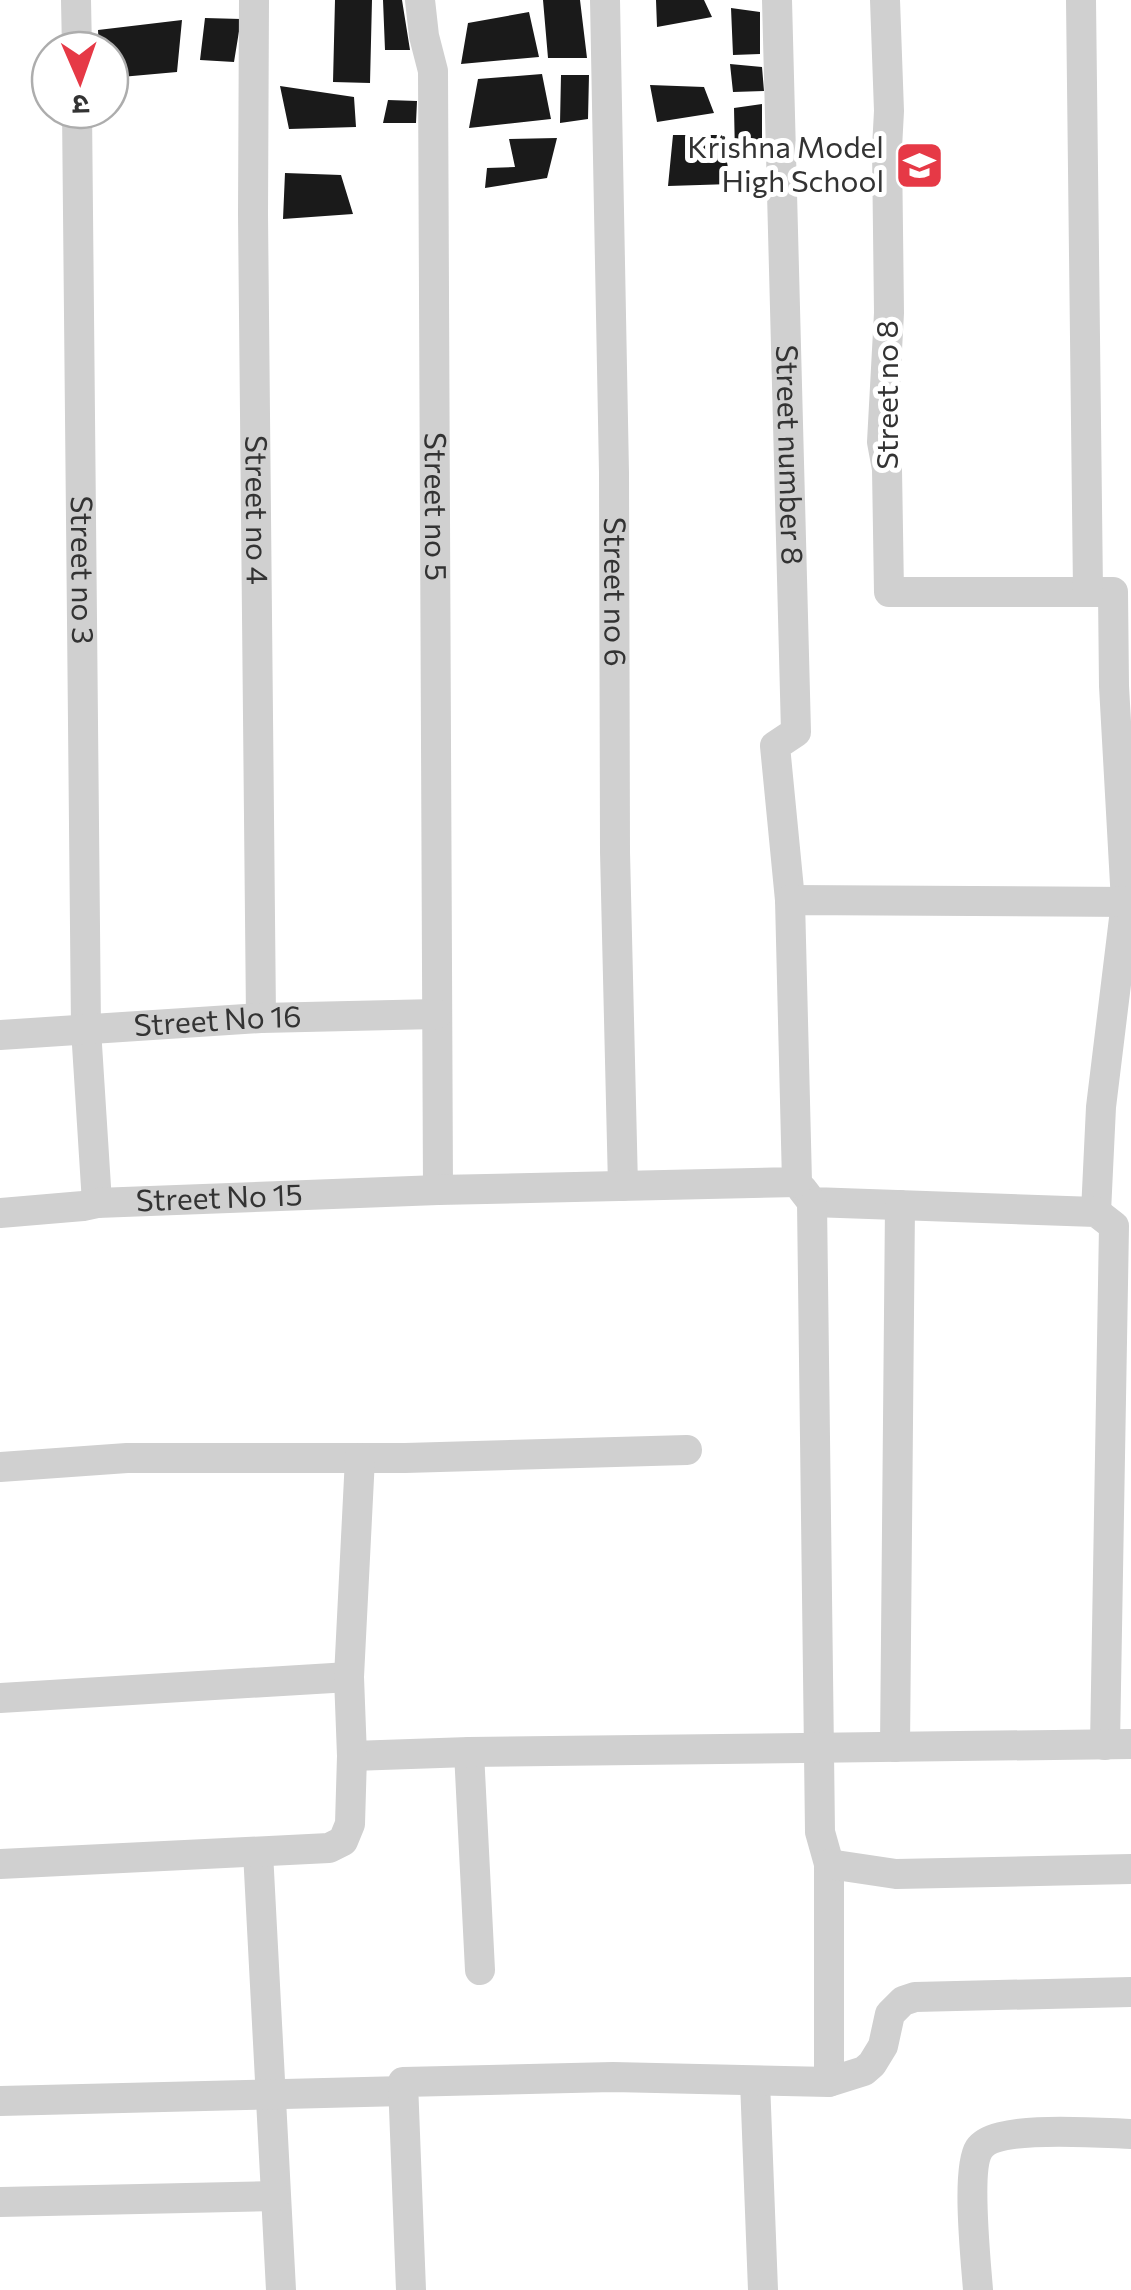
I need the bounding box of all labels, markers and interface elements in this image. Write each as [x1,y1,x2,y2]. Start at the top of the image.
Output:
north arrow [30,30,130,130]
text: उ [72,89,90,123]
place label: Krishna Model High School [687,127,884,198]
school or university icon: Krishna Model High School [893,139,945,191]
street label: Street no 8 [867,320,904,470]
street label: Street number 8 [770,344,813,565]
street label: Street no 5 [419,432,456,581]
street label: Street no 4 [239,435,278,585]
street label: Street no 3 [65,495,103,644]
street label: Street no 6 [598,517,636,667]
street label: Street No 16 [132,996,302,1042]
street label: Street No 15 [135,1174,303,1218]

